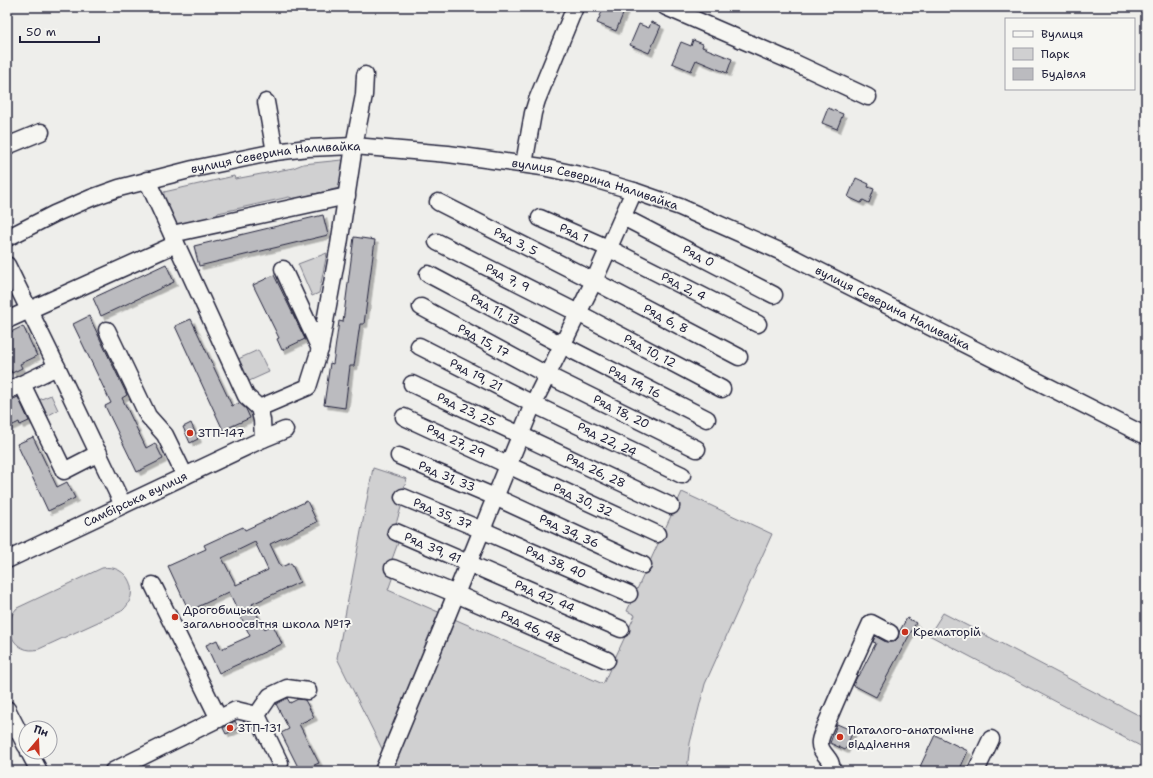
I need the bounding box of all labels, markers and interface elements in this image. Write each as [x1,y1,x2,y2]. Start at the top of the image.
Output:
scale bar [20,18,99,44]
legend [1005,18,1135,90]
text: 50 m [26,24,56,40]
text: Вулиця [1041,26,1083,42]
text: Парк [1041,46,1070,62]
text: Будівля [1041,66,1086,82]
street label: вулиця Северина Наливайка [189,138,362,177]
street label: вулиця Северина Наливайка [511,155,681,214]
street label: Ряд 1 [557,220,591,246]
street label: Ряд 3, 5 [491,224,540,259]
street label: Ряд 0 [680,241,717,271]
street label: Ряд 7, 9 [483,260,532,295]
street label: вулиця Северина Наливайка [812,262,974,354]
street label: Ряд 2, 4 [658,268,709,304]
street label: Ряд 11, 13 [468,290,523,329]
street label: Ряд 6, 8 [641,300,691,337]
street label: Ряд 15, 17 [455,320,512,361]
street label: Ряд 10, 12 [621,330,679,371]
street label: Ряд 19, 21 [447,355,505,395]
street label: Ряд 14, 16 [605,362,664,402]
street label: Ряд 23, 25 [434,389,498,430]
street label: Ряд 18, 20 [590,391,652,432]
street label: Ряд 22, 24 [575,418,639,460]
street label: Ряд 27, 29 [424,420,488,461]
place label: ЗТП-147 [198,425,245,441]
marker: ЗТП-147 [185,428,195,438]
street label: Ряд 26, 28 [563,450,628,491]
street label: Ряд 31, 33 [416,457,478,496]
street label: Самбірська вулиця [81,468,190,531]
street label: Ряд 30, 32 [551,479,615,520]
street label: Ряд 35, 37 [411,494,475,533]
street label: Ряд 34, 36 [537,510,602,552]
street label: Ряд 39, 41 [402,529,464,567]
street label: Ряд 38, 40 [523,542,588,582]
street label: Ряд 42, 44 [512,576,577,616]
place label: Дрогобицька загальноосвітня школа №17 [183,602,351,632]
street label: Ряд 46, 48 [498,607,564,647]
marker: Дрогобицька загальноосвітня школа №17 [170,612,180,622]
place label: Крематорій [913,624,981,640]
marker: Крематорій [900,627,910,637]
north arrow [18,720,58,760]
place label: ЗТП-131 [238,720,281,736]
text: Пн [32,722,50,740]
place label: Паталого-анатомічне відділення [848,722,974,752]
marker: ЗТП-131 [225,723,235,733]
marker: Паталого-анатомічне відділення [835,732,845,742]

